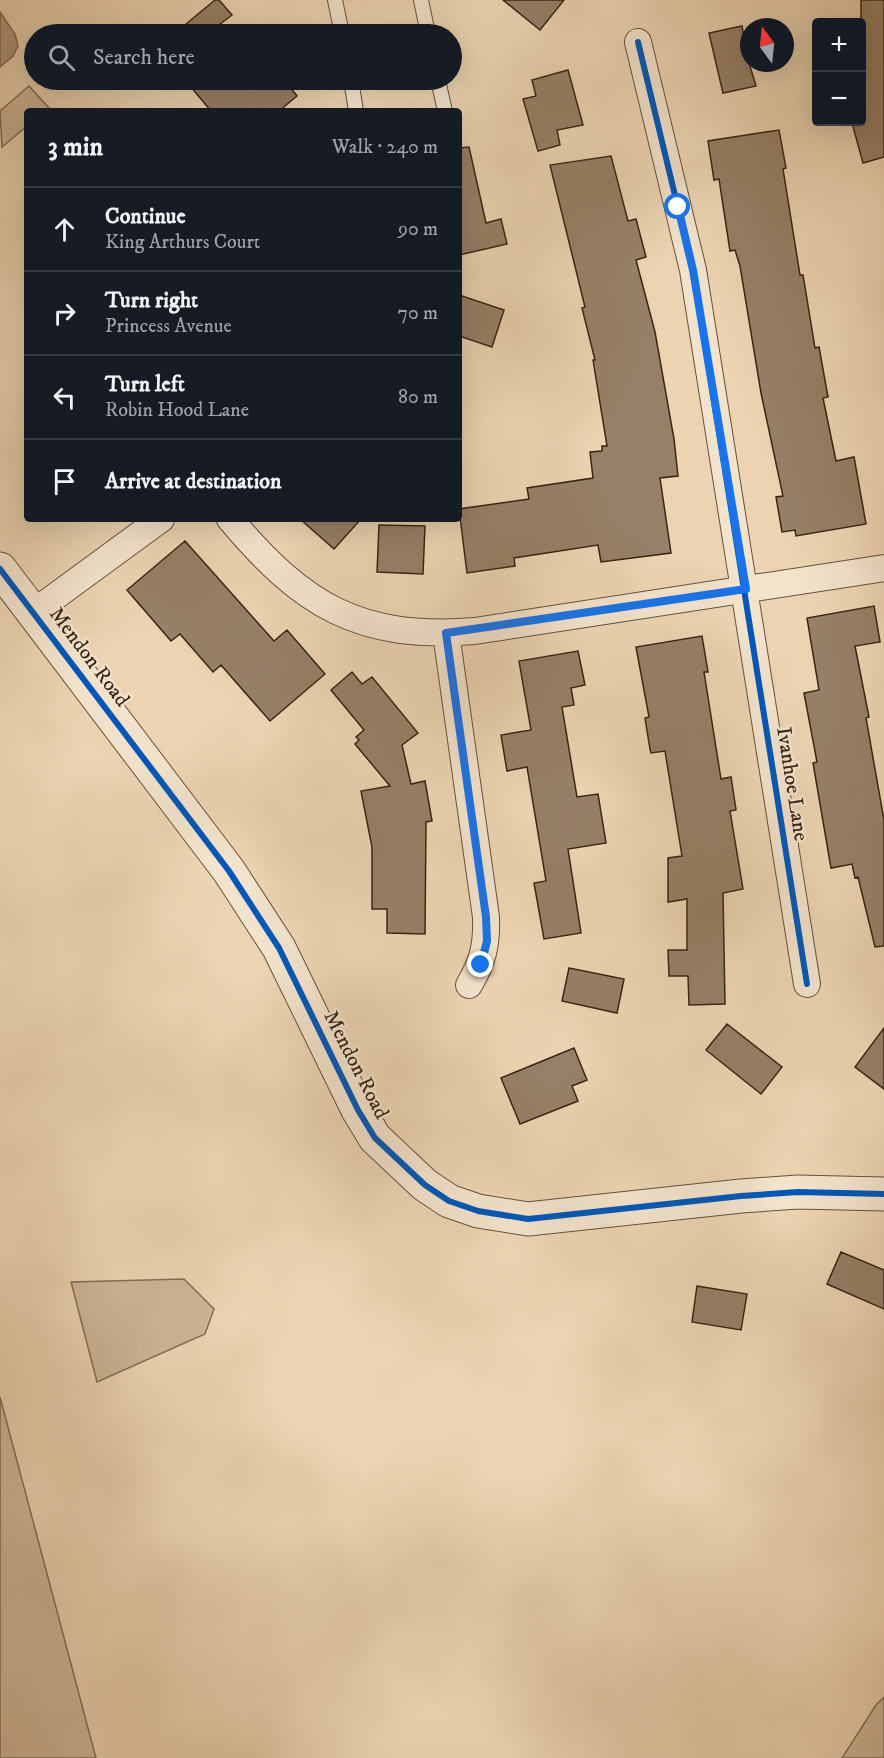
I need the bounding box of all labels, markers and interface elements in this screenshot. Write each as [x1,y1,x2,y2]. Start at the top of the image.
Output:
north arrow [740,18,794,72]
map controls [812,18,866,126]
button: + [812,18,866,72]
search box [24,24,462,90]
icon: search [45,41,78,74]
text: Search here [93,44,195,71]
button: − [812,72,866,126]
text: 3 min [48,131,103,164]
text: Walk · 240 m [332,135,438,160]
route start [664,193,690,219]
text: Continue [105,203,186,230]
icon: ahead [48,213,81,246]
text: 90 m [398,217,438,242]
text: King Arthurs Court [105,230,260,255]
text: Turn right [105,287,198,314]
icon: right [48,297,81,330]
text: 70 m [397,301,438,326]
text: Princess Avenue [105,314,232,339]
text: Turn left [105,371,185,398]
icon: left [48,381,81,414]
text: 80 m [398,385,438,410]
text: Robin Hood Lane [105,398,249,423]
icon: arrive [48,465,81,498]
text: Arrive at destination [105,468,282,495]
street label: Mendon Road [43,602,135,712]
street label: Ivanhoe Lane [770,725,814,843]
route end [467,951,493,977]
street label: Mendon Road [318,1006,395,1124]

